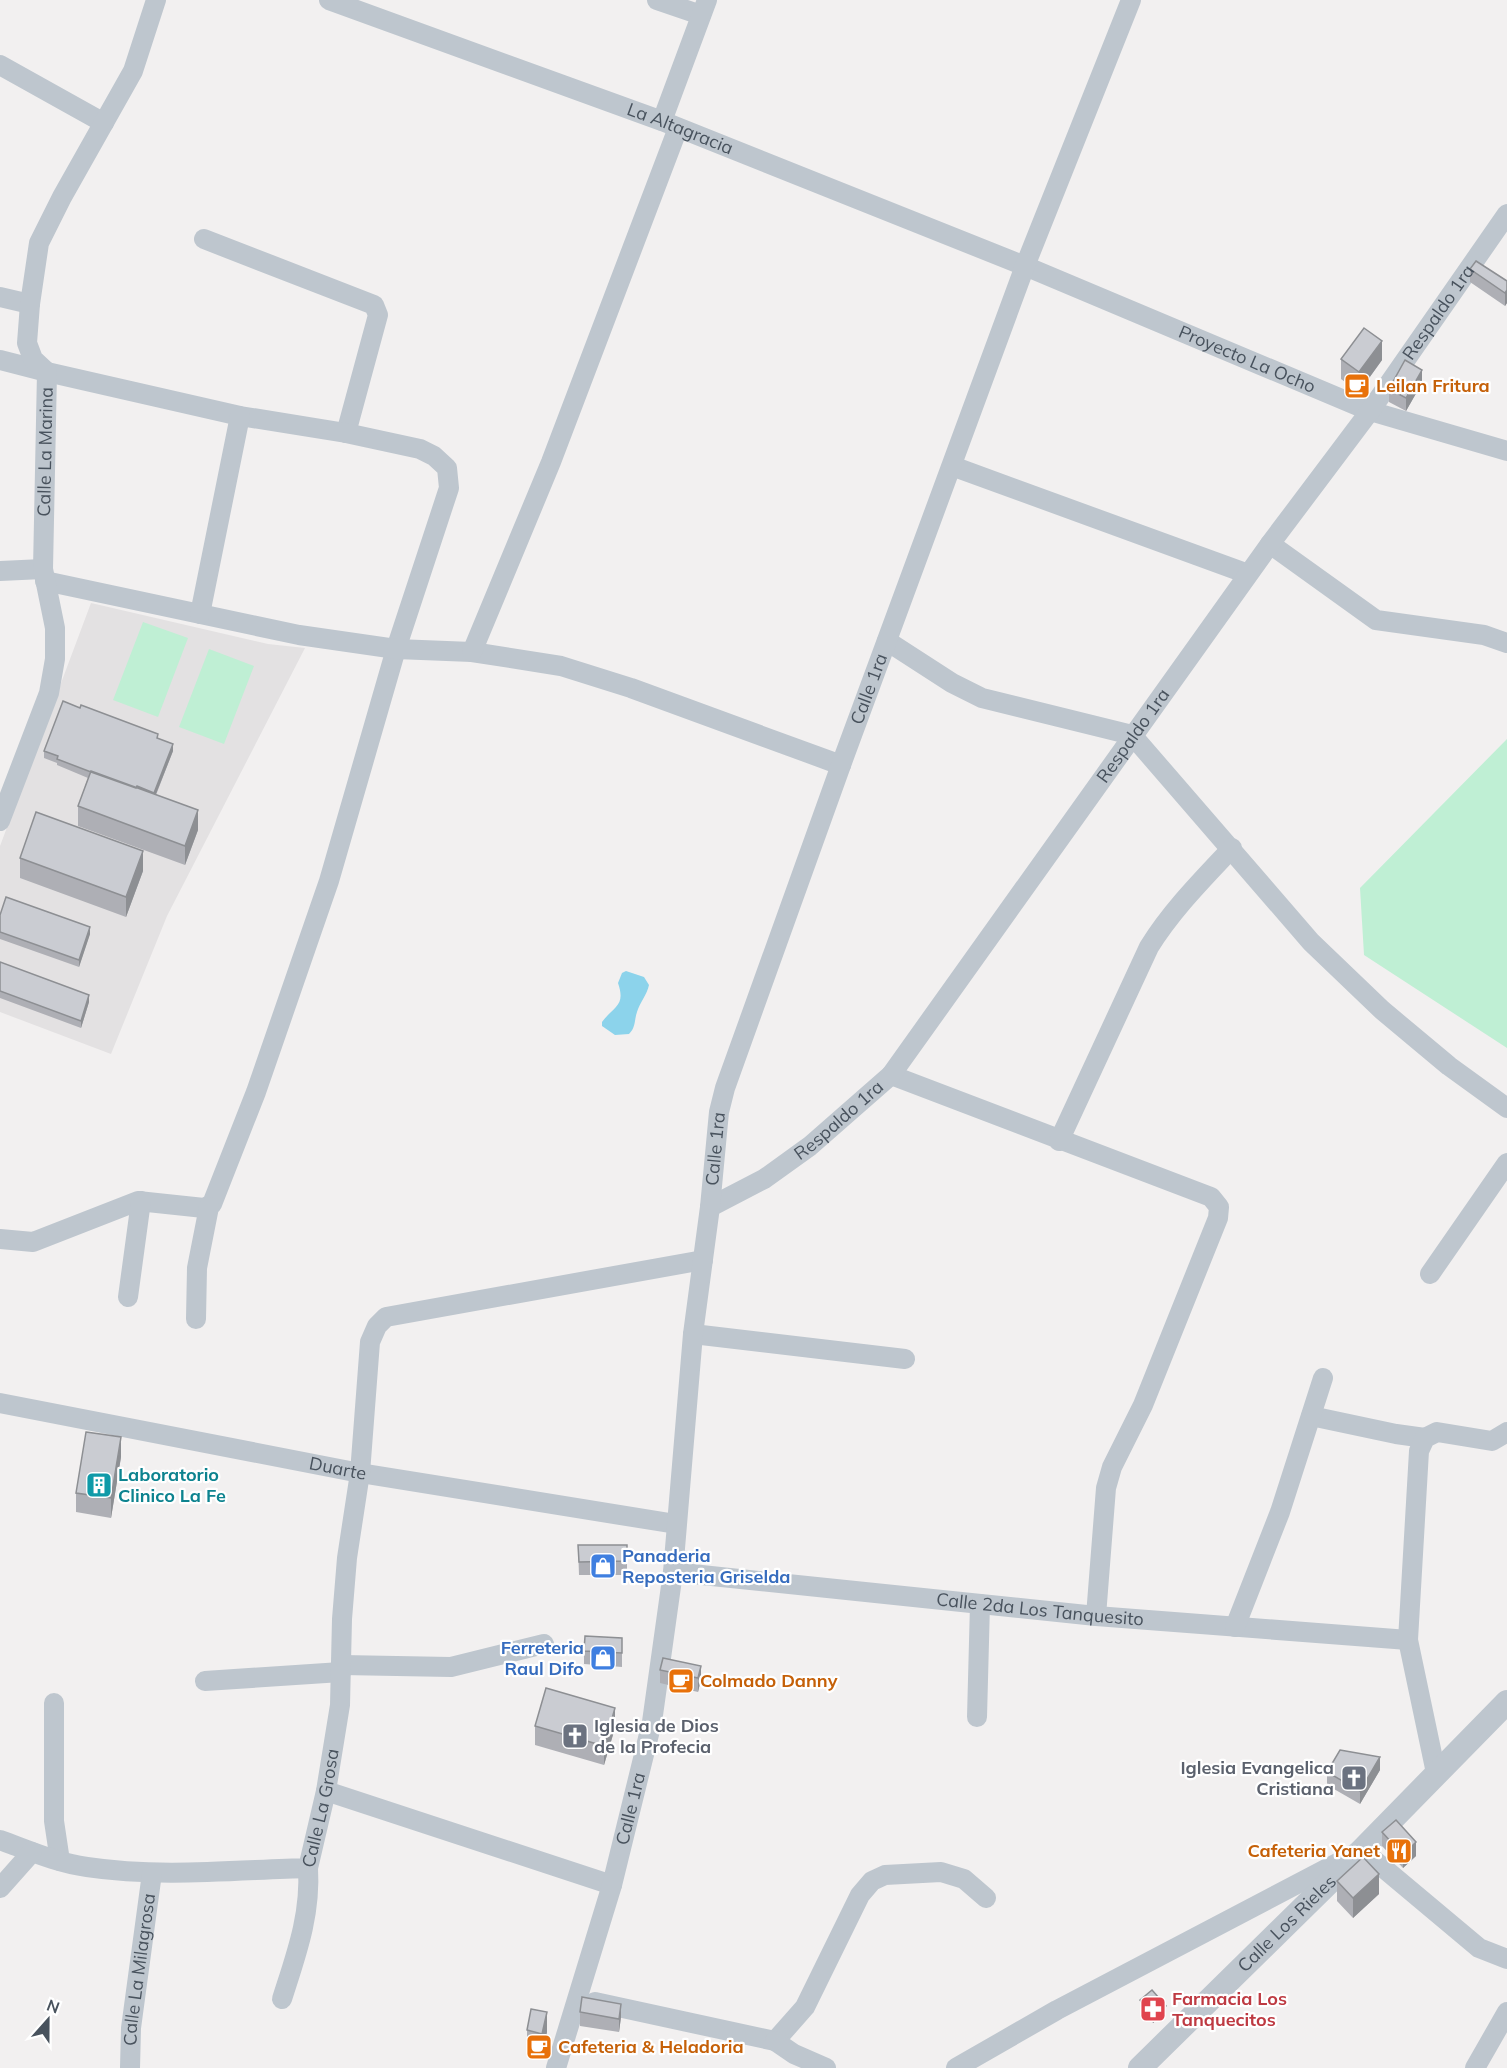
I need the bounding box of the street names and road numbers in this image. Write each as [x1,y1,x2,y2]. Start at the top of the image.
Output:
street label: La Altagracia [624,97,737,159]
street label: Respaldo 1ra [1397,260,1479,364]
street label: Proyecto La Ocho [1175,320,1319,398]
street label: Calle La Marina [32,387,58,517]
street label: Calle 1ra [845,650,892,728]
street label: Respaldo 1ra [1091,684,1174,787]
street label: Respaldo 1ra [789,1075,888,1165]
street label: Calle 1ra [700,1111,730,1187]
street label: Duarte [307,1451,368,1485]
street label: Calle 2da Los Tanquesito [935,1587,1145,1631]
street label: Calle La Grosa [297,1747,344,1870]
street label: Calle 1ra [610,1770,650,1847]
street label: Calle Los Rieles [1232,1870,1341,1977]
street label: Calle La Milagrosa [119,1892,160,2046]

